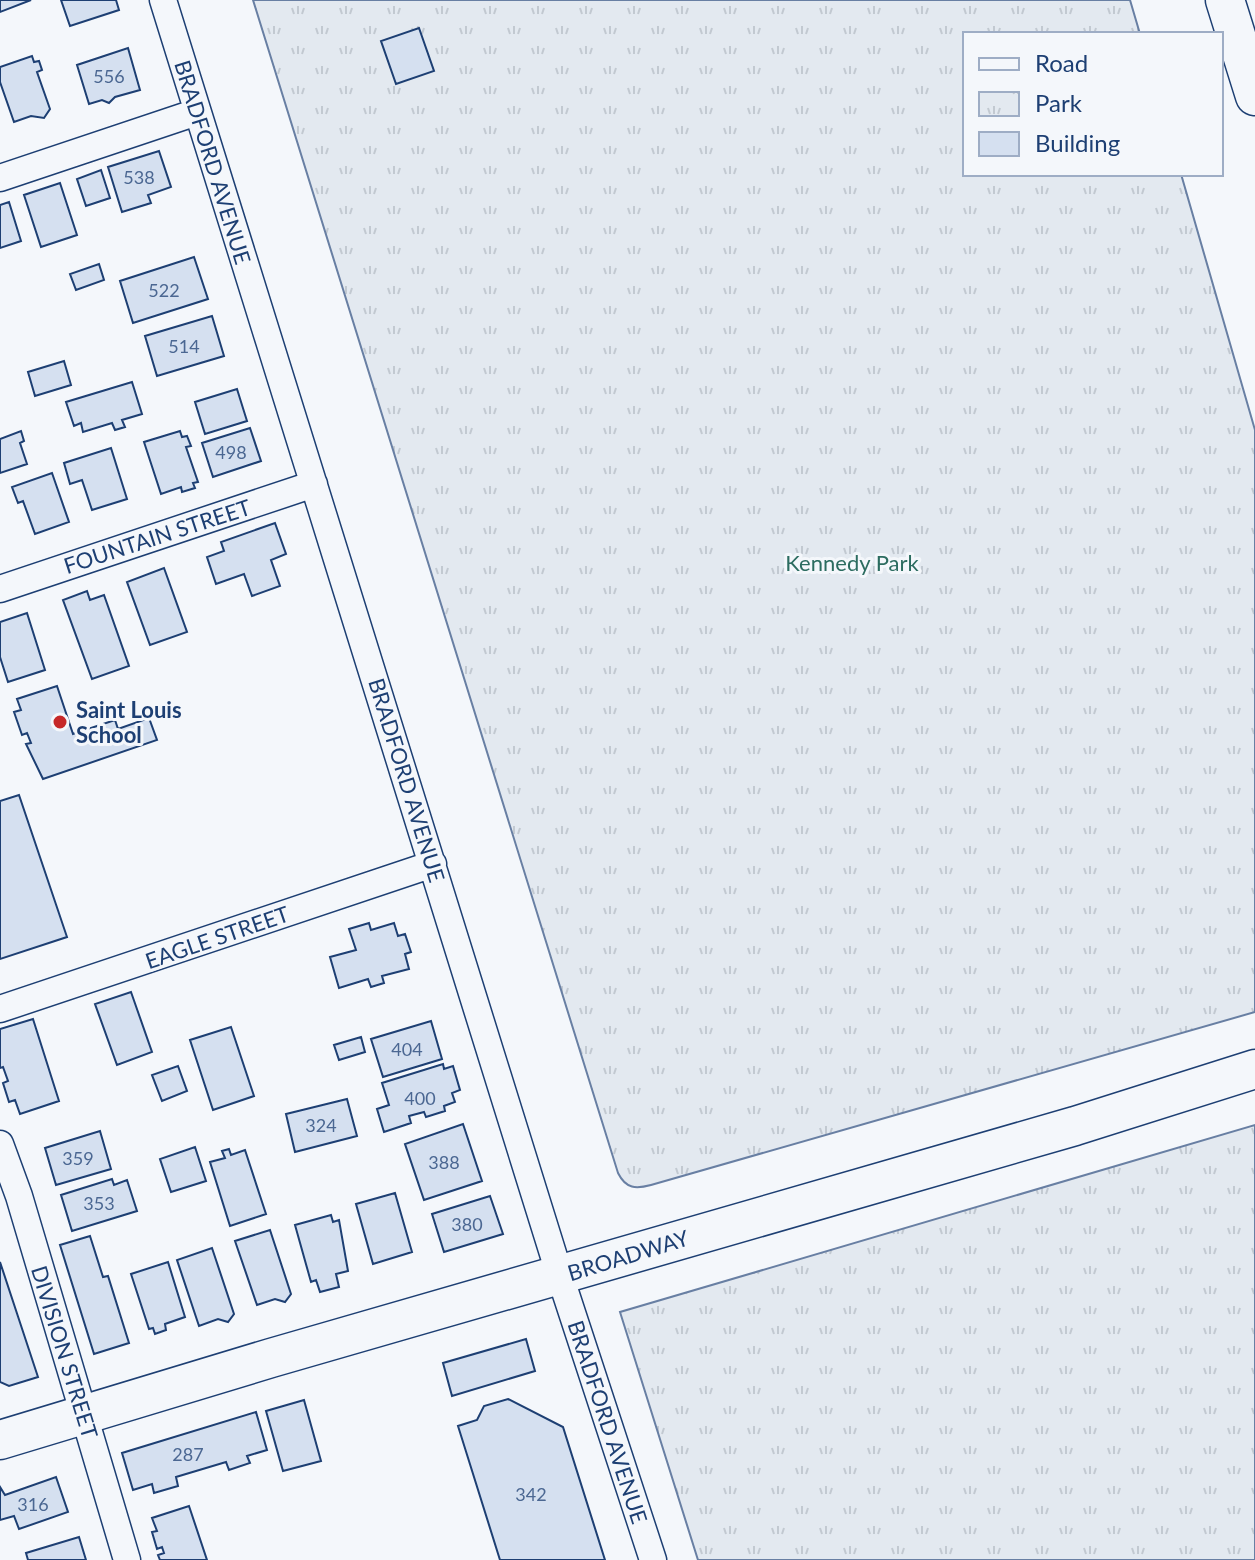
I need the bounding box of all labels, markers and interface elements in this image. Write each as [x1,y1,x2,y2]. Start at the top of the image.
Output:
legend [963,32,1223,176]
text: Road [1035,48,1088,77]
street label: BRADFORD AVENUE [169,57,257,267]
house number: 556 [93,65,125,87]
text: Park [1035,88,1083,117]
text: Building [1035,128,1120,157]
house number: 538 [123,166,155,188]
house number: 522 [148,279,180,301]
house number: 514 [168,335,200,357]
house number: 498 [215,441,247,463]
street label: FOUNTAIN STREET [60,493,254,579]
park label: Kennedy Park [785,549,919,576]
street label: BRADFORD AVENUE [363,675,451,885]
place label: Saint Louis School [76,696,182,748]
marker: Saint Louis School [51,713,69,731]
street label: EAGLE STREET [142,900,292,974]
house number: 404 [391,1038,423,1060]
house number: 400 [404,1087,436,1109]
house number: 324 [305,1114,337,1136]
house number: 359 [62,1147,94,1169]
house number: 388 [428,1151,460,1173]
house number: 353 [83,1192,115,1214]
house number: 380 [451,1213,483,1235]
street label: BROADWAY [564,1224,692,1286]
street label: DIVISION STREET [26,1262,104,1442]
street label: BRADFORD AVENUE [562,1317,654,1527]
house number: 287 [172,1443,204,1465]
house number: 342 [515,1483,547,1505]
house number: 316 [17,1493,49,1515]

